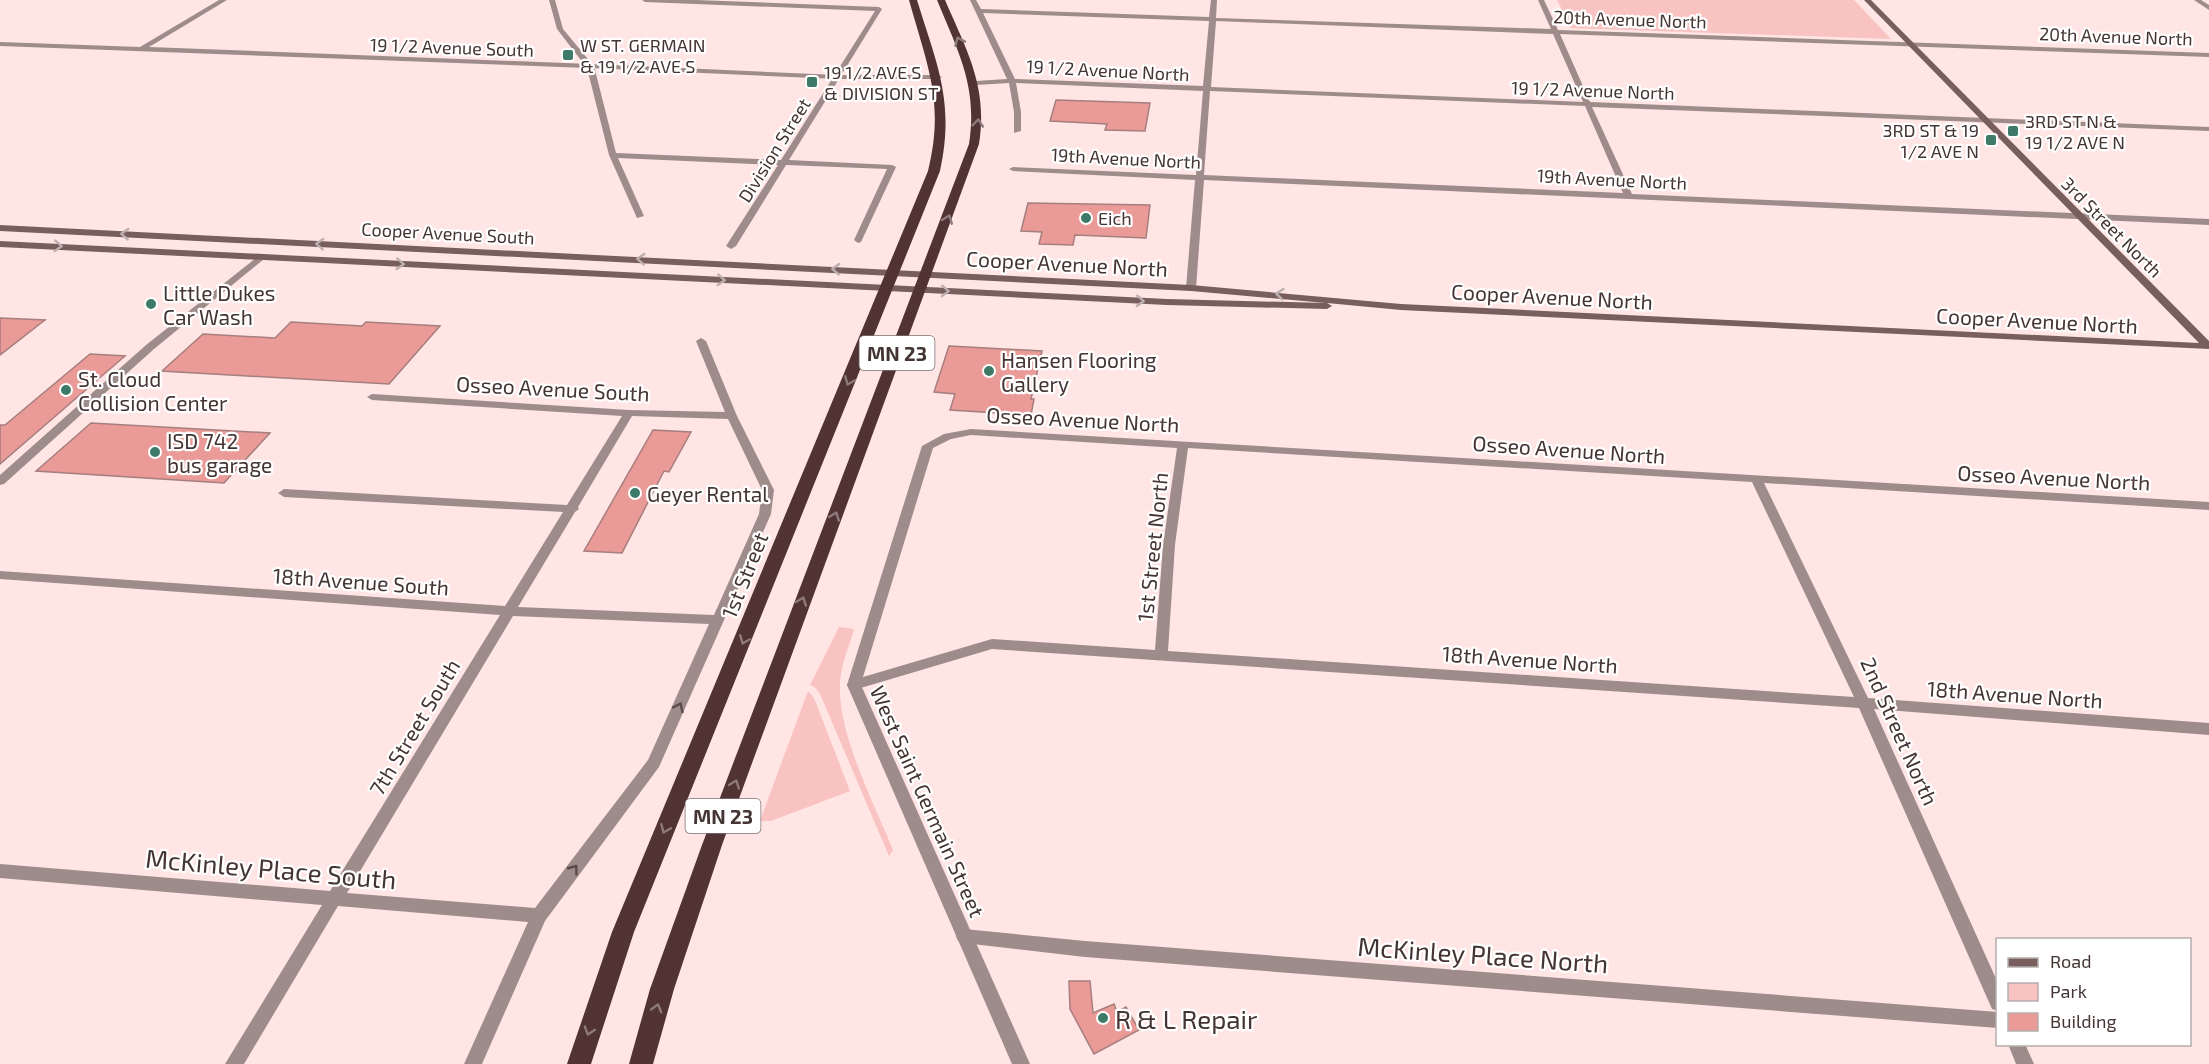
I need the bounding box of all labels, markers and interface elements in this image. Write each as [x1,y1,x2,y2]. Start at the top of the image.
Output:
street label: 20th Avenue North [1553,5,1707,33]
street label: 20th Avenue North [2039,22,2193,50]
street label: 19 1/2 Avenue South [370,33,534,61]
place label: W ST. GERMAIN & 19 1/2 AVE S [580,34,705,77]
one-way arrow [955,37,967,48]
marker: W ST. GERMAIN & 19 1/2 AVE S [561,48,575,62]
street label: 19 1/2 Avenue North [1026,55,1190,85]
place label: 19 1/2 AVE S & DIVISION ST [824,61,939,104]
marker: 19 1/2 AVE S & DIVISION ST [805,75,819,89]
street label: 19 1/2 Avenue North [1511,76,1675,104]
street label: Division Street [733,94,815,206]
place label: 3RD ST N & 19 1/2 AVE N [2025,110,2125,153]
one-way arrow [971,118,984,127]
place label: 3RD ST & 19 1/2 AVE N [1882,119,1979,162]
marker: 3RD ST N & 19 1/2 AVE N [2006,124,2020,138]
marker: 3RD ST & 19 1/2 AVE N [1984,133,1998,147]
street label: 19th Avenue North [1050,143,1202,173]
street label: 19th Avenue North [1536,164,1688,194]
street label: 3rd Street North [2057,172,2167,282]
place label: Eich [1098,207,1132,229]
marker: Eich [1079,211,1093,225]
one-way arrow [941,215,953,226]
street label: Cooper Avenue South [361,217,535,249]
one-way arrow [121,228,130,241]
one-way arrow [316,237,325,250]
one-way arrow [54,240,63,253]
street label: Cooper Avenue North [966,245,1168,281]
one-way arrow [636,253,645,266]
one-way arrow [395,258,404,271]
one-way arrow [831,263,840,276]
one-way arrow [716,274,725,287]
street label: Cooper Avenue North [1451,278,1653,314]
place label: Little Dukes Car Wash [163,280,275,329]
one-way arrow [941,285,950,298]
one-way arrow [1275,289,1284,301]
one-way arrow [1136,294,1145,307]
marker: Little Dukes Car Wash [144,297,158,311]
street label: Cooper Avenue North [1936,302,2138,338]
road number: MN 23 [860,336,934,370]
place label: Hansen Flooring Gallery [1001,347,1157,396]
marker: Hansen Flooring Gallery [982,364,996,378]
place label: St. Cloud Collision Center [78,366,228,415]
street label: Osseo Avenue South [456,370,650,406]
one-way arrow [844,375,856,386]
marker: St. Cloud Collision Center [59,383,73,397]
street label: Osseo Avenue North [986,401,1180,437]
place label: ISD 742 bus garage [167,428,272,477]
street label: Osseo Avenue North [1472,430,1666,468]
marker: ISD 742 bus garage [148,445,162,459]
street label: Osseo Avenue North [1957,459,2151,495]
street label: 1st Street North [1132,471,1172,623]
place label: Geyer Rental [647,481,769,506]
marker: Geyer Rental [628,486,642,500]
one-way arrow [827,511,840,522]
street label: 1st Street [716,529,772,621]
street label: 18th Avenue South [272,562,450,600]
one-way arrow [795,596,808,607]
one-way arrow [739,633,751,644]
street label: 18th Avenue North [1441,640,1619,678]
street label: 2nd Street North [1856,653,1944,809]
street label: 7th Street South [363,654,465,800]
street label: 18th Avenue North [1926,675,2104,713]
street label: West Saint Germain Street [866,681,990,921]
one-way arrow [672,702,684,713]
one-way arrow [727,779,740,790]
road number: MN 23 [686,799,760,833]
one-way arrow [660,822,672,833]
street label: McKinley Place South [144,842,398,894]
one-way arrow [566,865,577,876]
street label: McKinley Place North [1357,930,1609,978]
legend [1996,938,2191,1046]
text: Road [2050,950,2091,972]
text: Park [2050,980,2087,1002]
one-way arrow [650,1003,662,1014]
place label: R & L Repair [1115,1003,1257,1034]
text: Building [2050,1010,2117,1032]
marker: R & L Repair [1096,1011,1110,1025]
one-way arrow [584,1025,596,1036]

